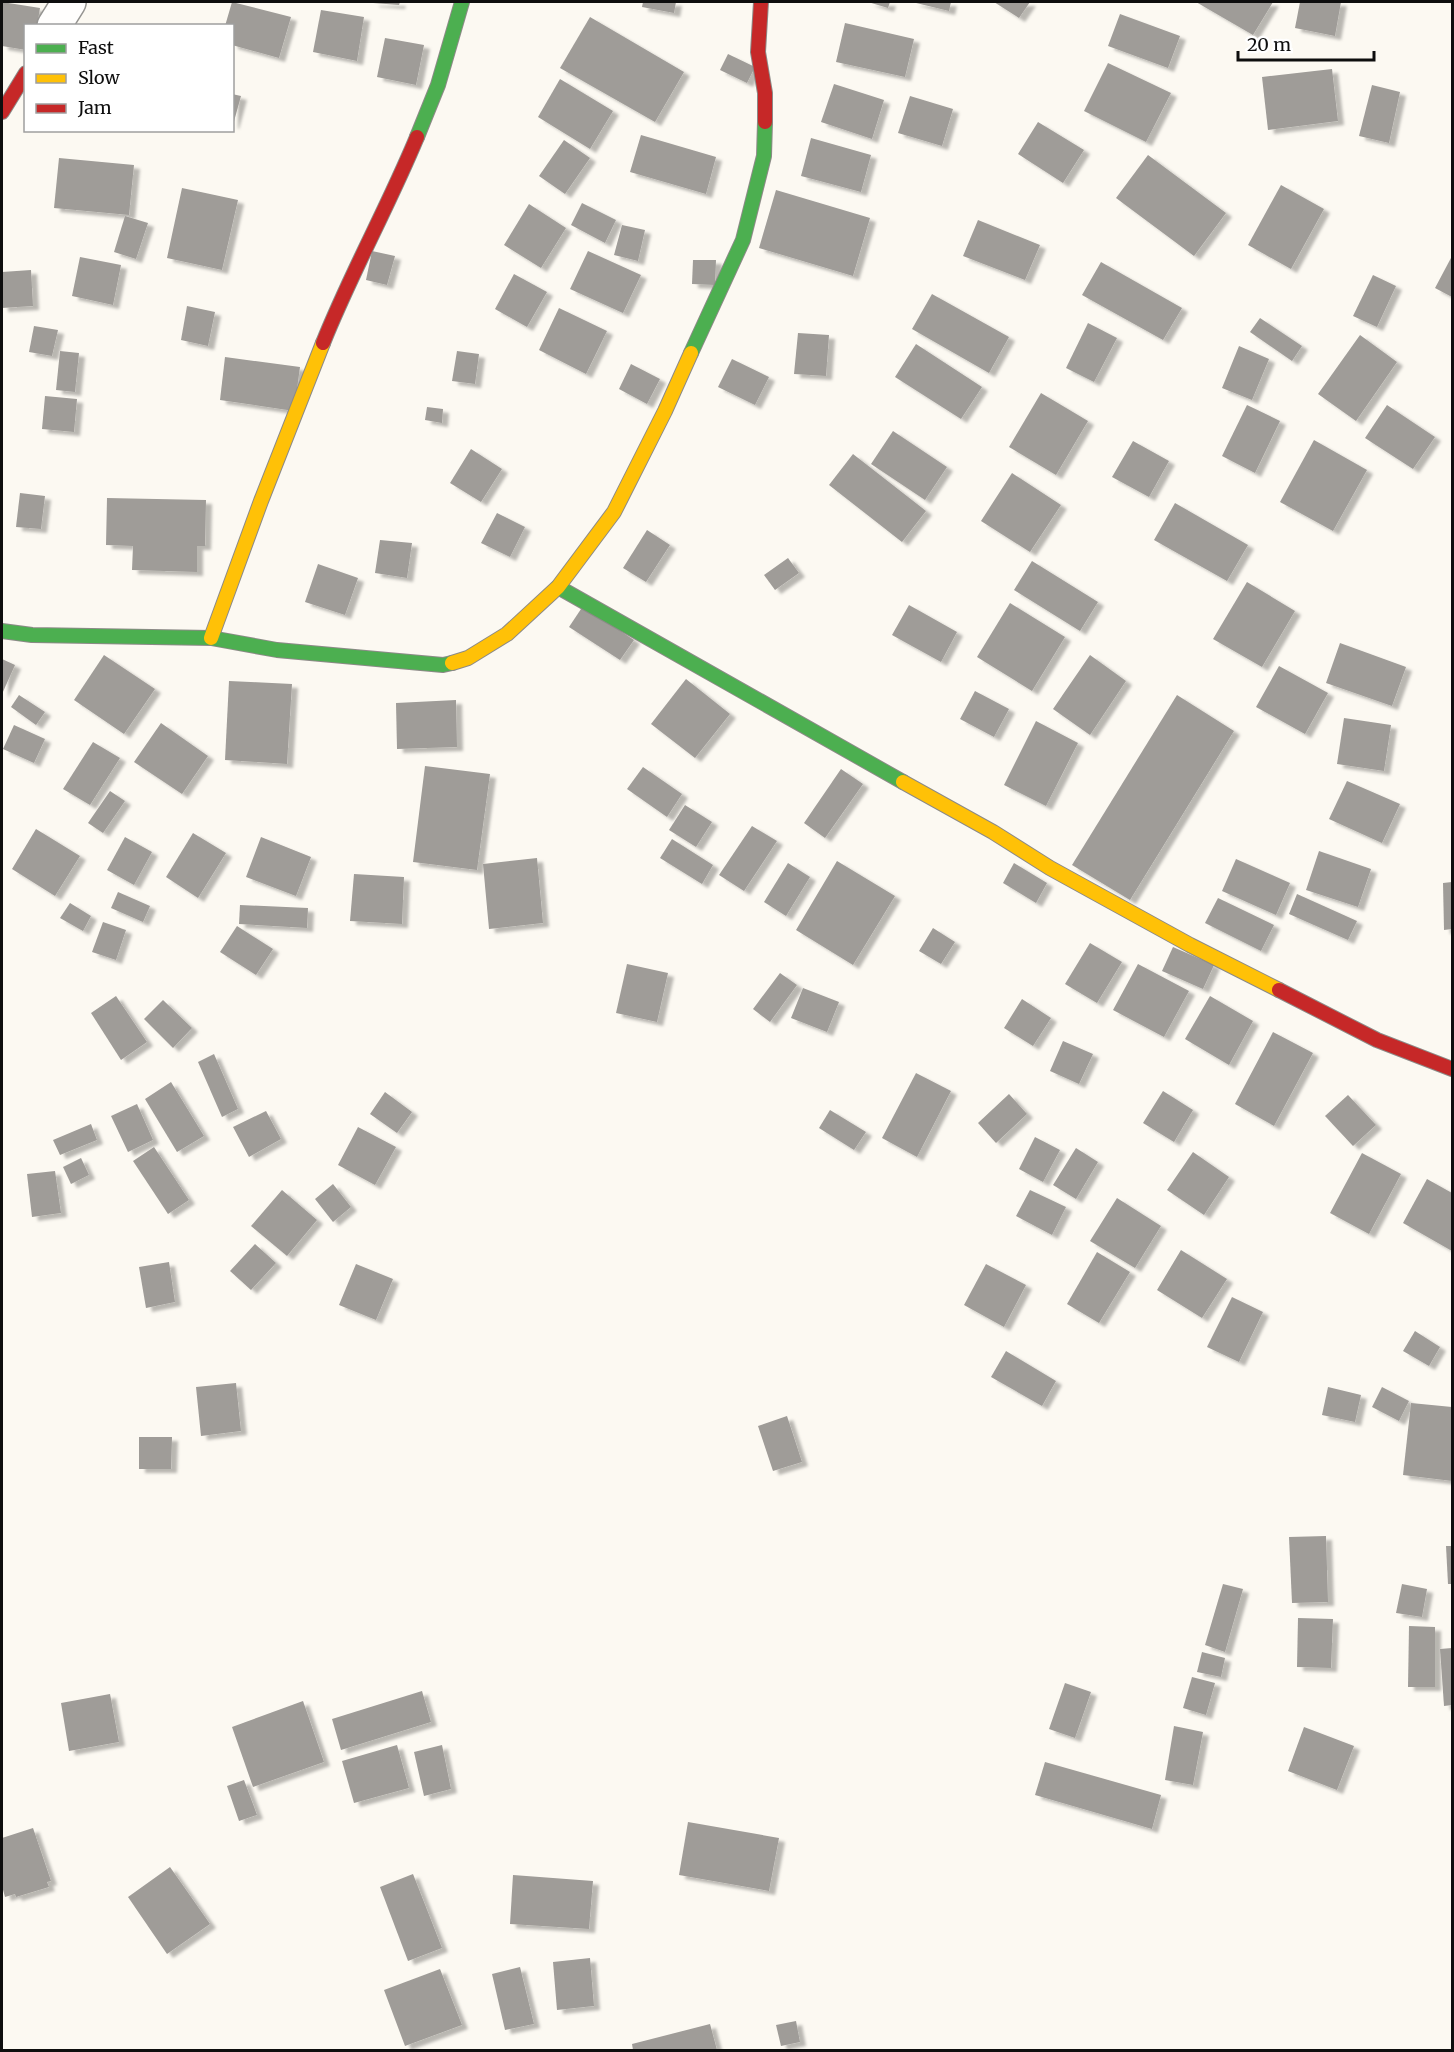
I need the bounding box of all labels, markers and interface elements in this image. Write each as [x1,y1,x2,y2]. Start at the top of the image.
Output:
legend [24,24,234,132]
scale bar [1238,24,1374,62]
text: 20 m [1247,33,1291,56]
text: Fast [78,36,114,59]
text: Slow [78,66,121,89]
text: Jam [77,96,112,119]

